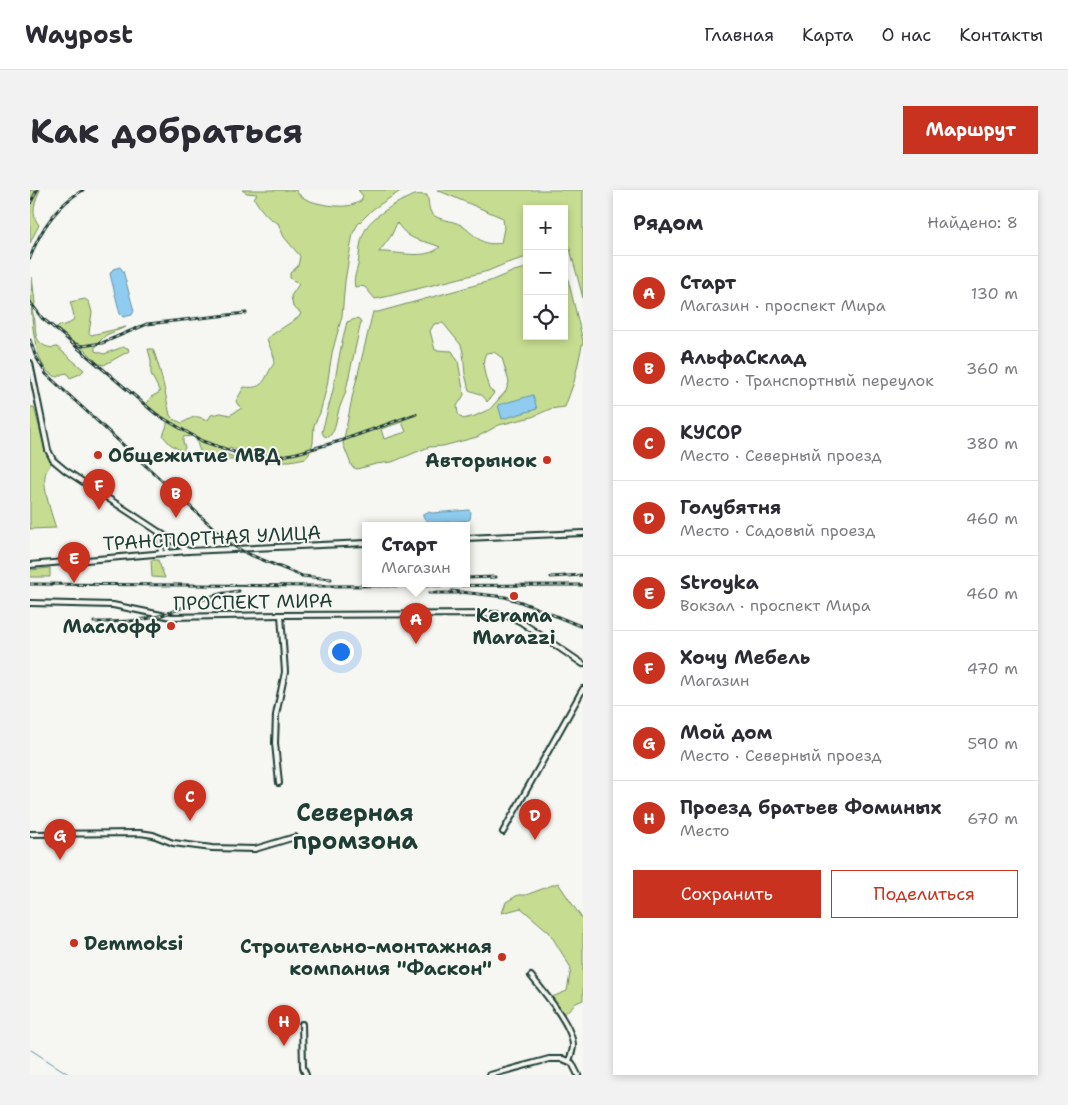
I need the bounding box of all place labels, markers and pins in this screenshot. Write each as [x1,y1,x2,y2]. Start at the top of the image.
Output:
place label: Общежитие МВД [108,443,281,468]
place label: Авторынок [425,448,537,473]
marker: Общежитие МВД [92,449,104,461]
marker: Авторынок [541,454,553,466]
pin: F [83,469,115,510]
pin: B [160,477,192,518]
pin: E [58,542,90,583]
marker: Kerama Marazzi [508,590,520,602]
pin: A [400,603,432,644]
place label: Kerama Marazzi [472,603,556,650]
place label: Маслофф [63,614,161,639]
marker: Маслофф [165,620,177,632]
pin: C [174,780,206,821]
pin: D [519,799,551,840]
pin: G [44,819,76,860]
place label: Demmoksi [84,931,183,956]
place label: Строительно-монтажная компания "Фаскон" [240,934,492,981]
marker: Demmoksi [68,937,80,949]
marker: Строительно-монтажная компания "Фаскон" [496,951,508,963]
pin: H [268,1005,300,1046]

